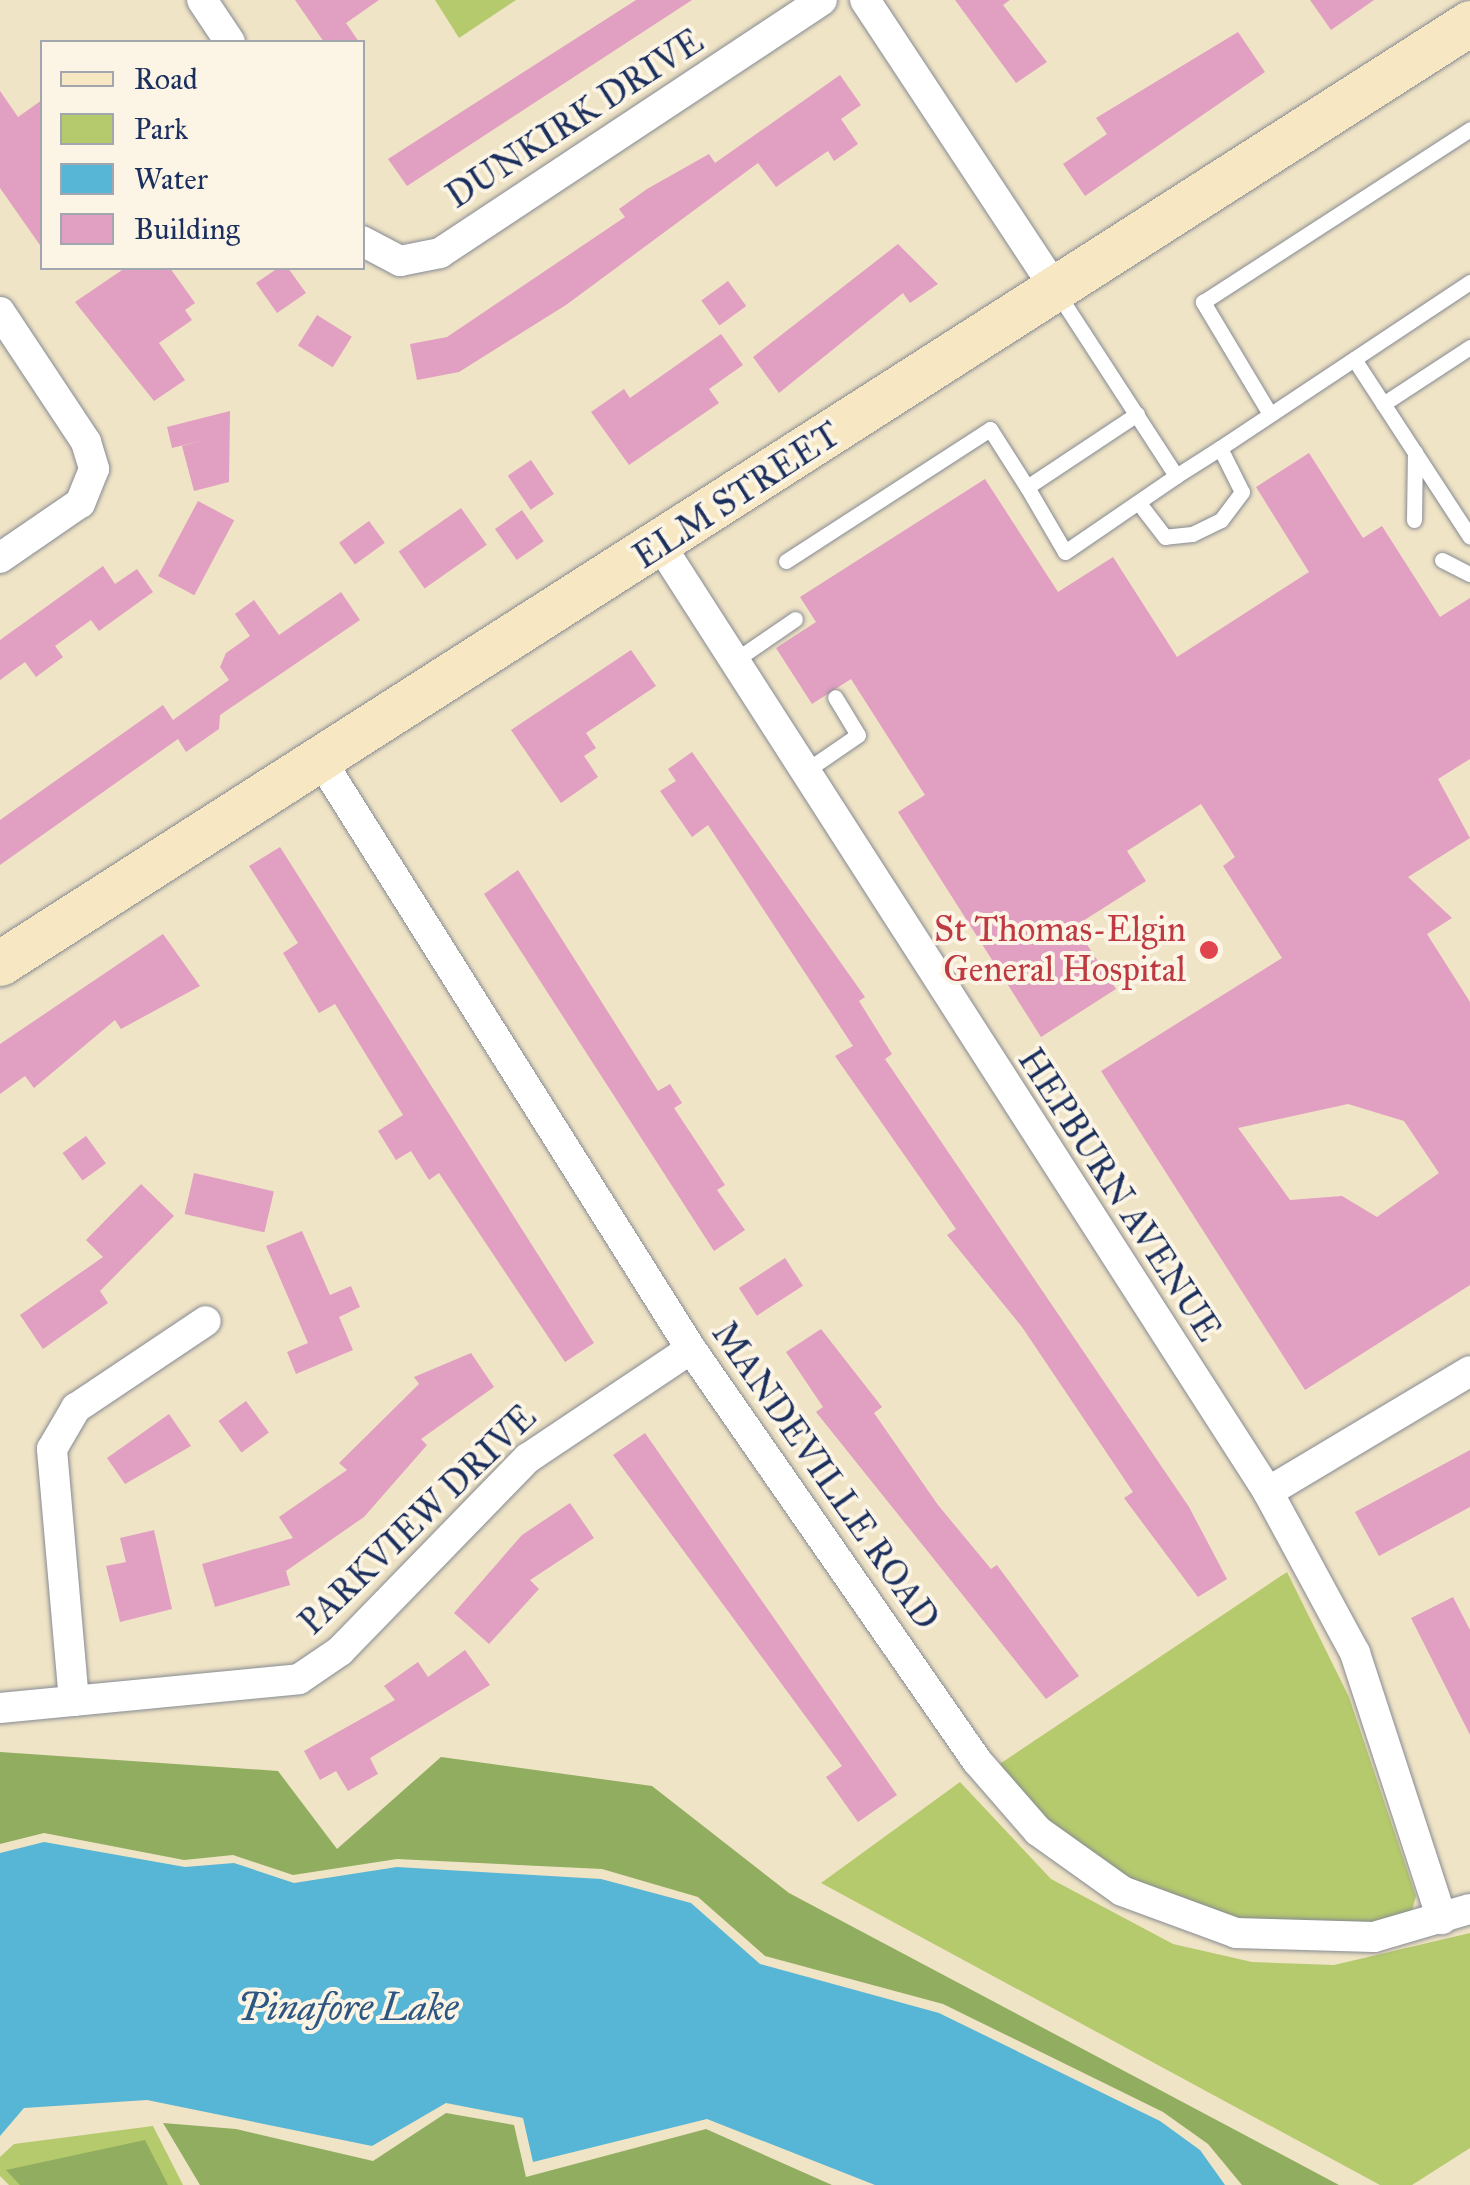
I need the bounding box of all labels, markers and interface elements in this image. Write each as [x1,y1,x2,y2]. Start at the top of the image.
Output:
street label: DUNKIRK DRIVE [439,20,711,218]
legend [40,40,365,270]
text: Road [134,61,198,97]
text: Park [134,111,188,147]
text: Water [134,161,208,197]
text: Building [134,211,240,247]
street label: ELM STREET [626,414,848,578]
place label: St Thomas-Elgin General Hospital [934,909,1186,991]
marker: St Thomas-Elgin General Hospital [1196,937,1222,963]
street label: HEPBURN AVENUE [1009,1041,1229,1349]
street label: MANDEVILLE ROAD [703,1314,947,1638]
street label: PARKVIEW DRIVE [291,1396,545,1644]
water label: Pinafore Lake [238,1985,458,2031]

